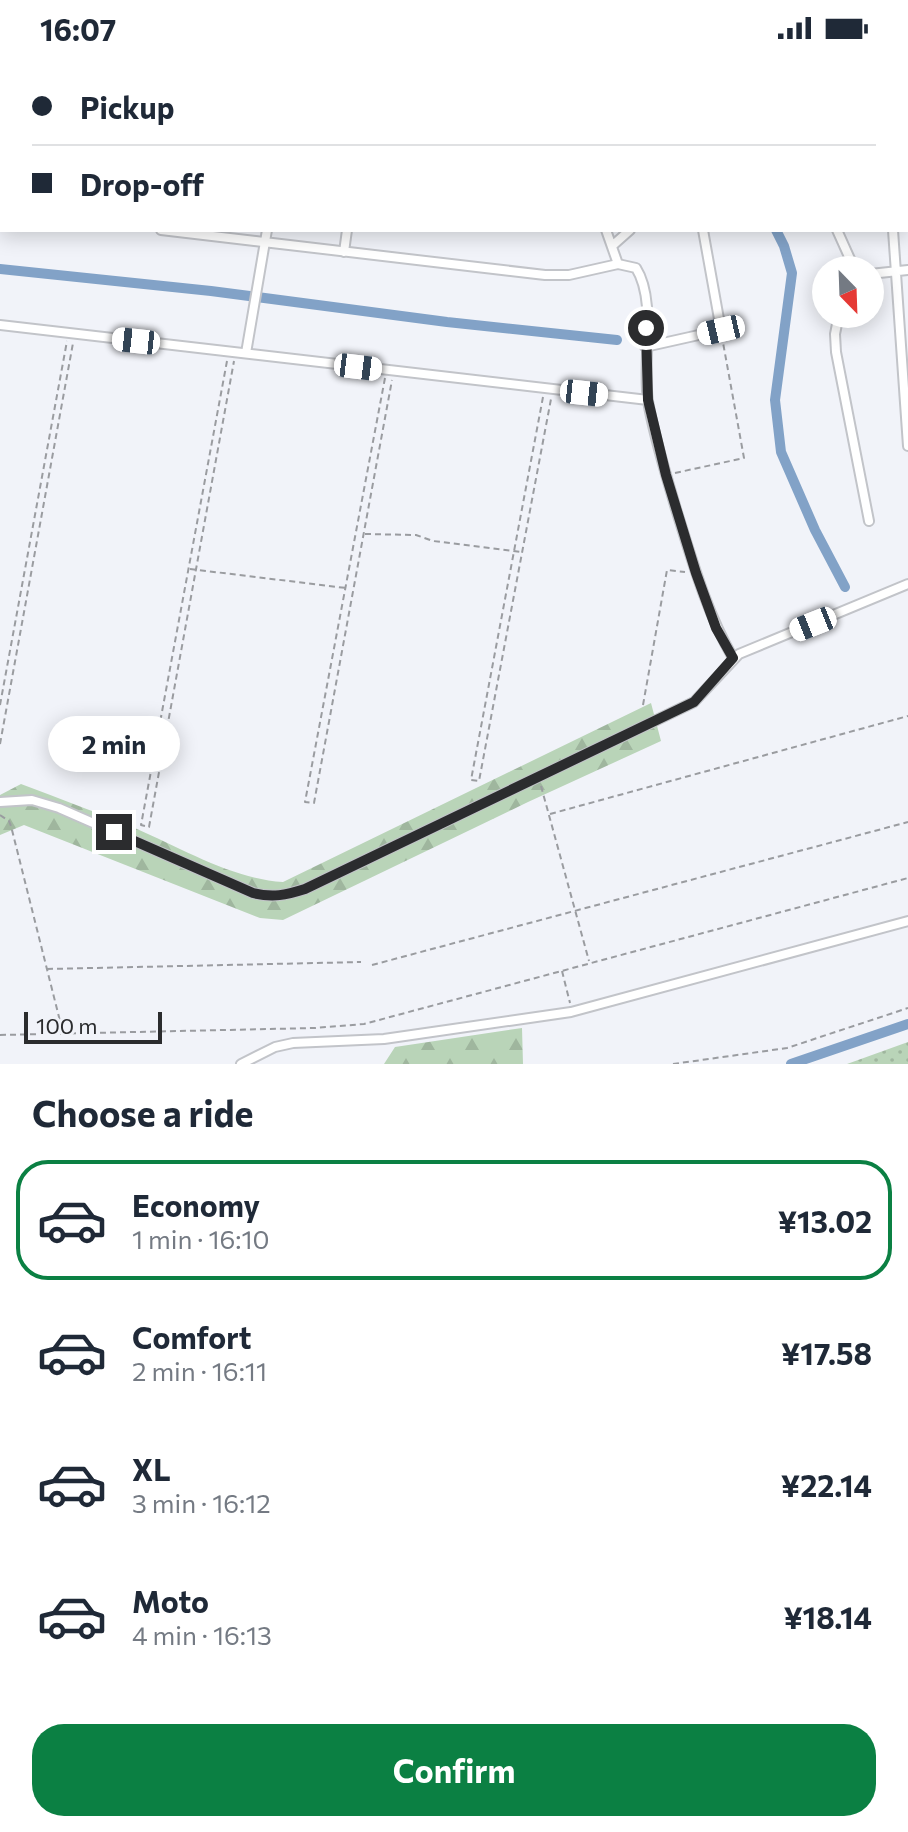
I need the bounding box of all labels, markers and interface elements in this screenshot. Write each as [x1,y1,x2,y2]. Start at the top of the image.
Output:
text: 16:07 [40,10,116,47]
text: Pickup [80,88,174,125]
text: Drop-off [80,165,204,202]
north arrow [812,256,884,328]
map controls [812,256,884,328]
route start [628,310,664,346]
car [695,313,747,347]
car [111,327,161,355]
car [333,352,383,382]
car [559,379,609,407]
car [786,604,840,644]
callout: 2 min [48,716,180,772]
text: 2 min [82,728,146,759]
route end [96,814,132,850]
scale bar [24,1008,162,1044]
text: 100 m [36,1012,98,1039]
text: Choose a ride [32,1090,253,1134]
icon: car [36,1184,108,1256]
text: Economy [132,1186,260,1223]
text: ¥13.02 [778,1202,872,1239]
text: 1 min · 16:10 [132,1223,270,1254]
icon: car [36,1316,108,1388]
text: Comfort [132,1318,251,1355]
text: ¥17.58 [781,1334,872,1371]
text: 2 min · 16:11 [132,1355,267,1386]
icon: car [36,1448,108,1520]
text: XL [132,1450,171,1487]
text: ¥22.14 [781,1466,872,1503]
text: 3 min · 16:12 [132,1487,271,1518]
icon: car [36,1580,108,1652]
text: Moto [132,1582,209,1619]
text: ¥18.14 [783,1598,872,1635]
text: 4 min · 16:13 [132,1619,272,1650]
button: Confirm [32,1724,876,1816]

